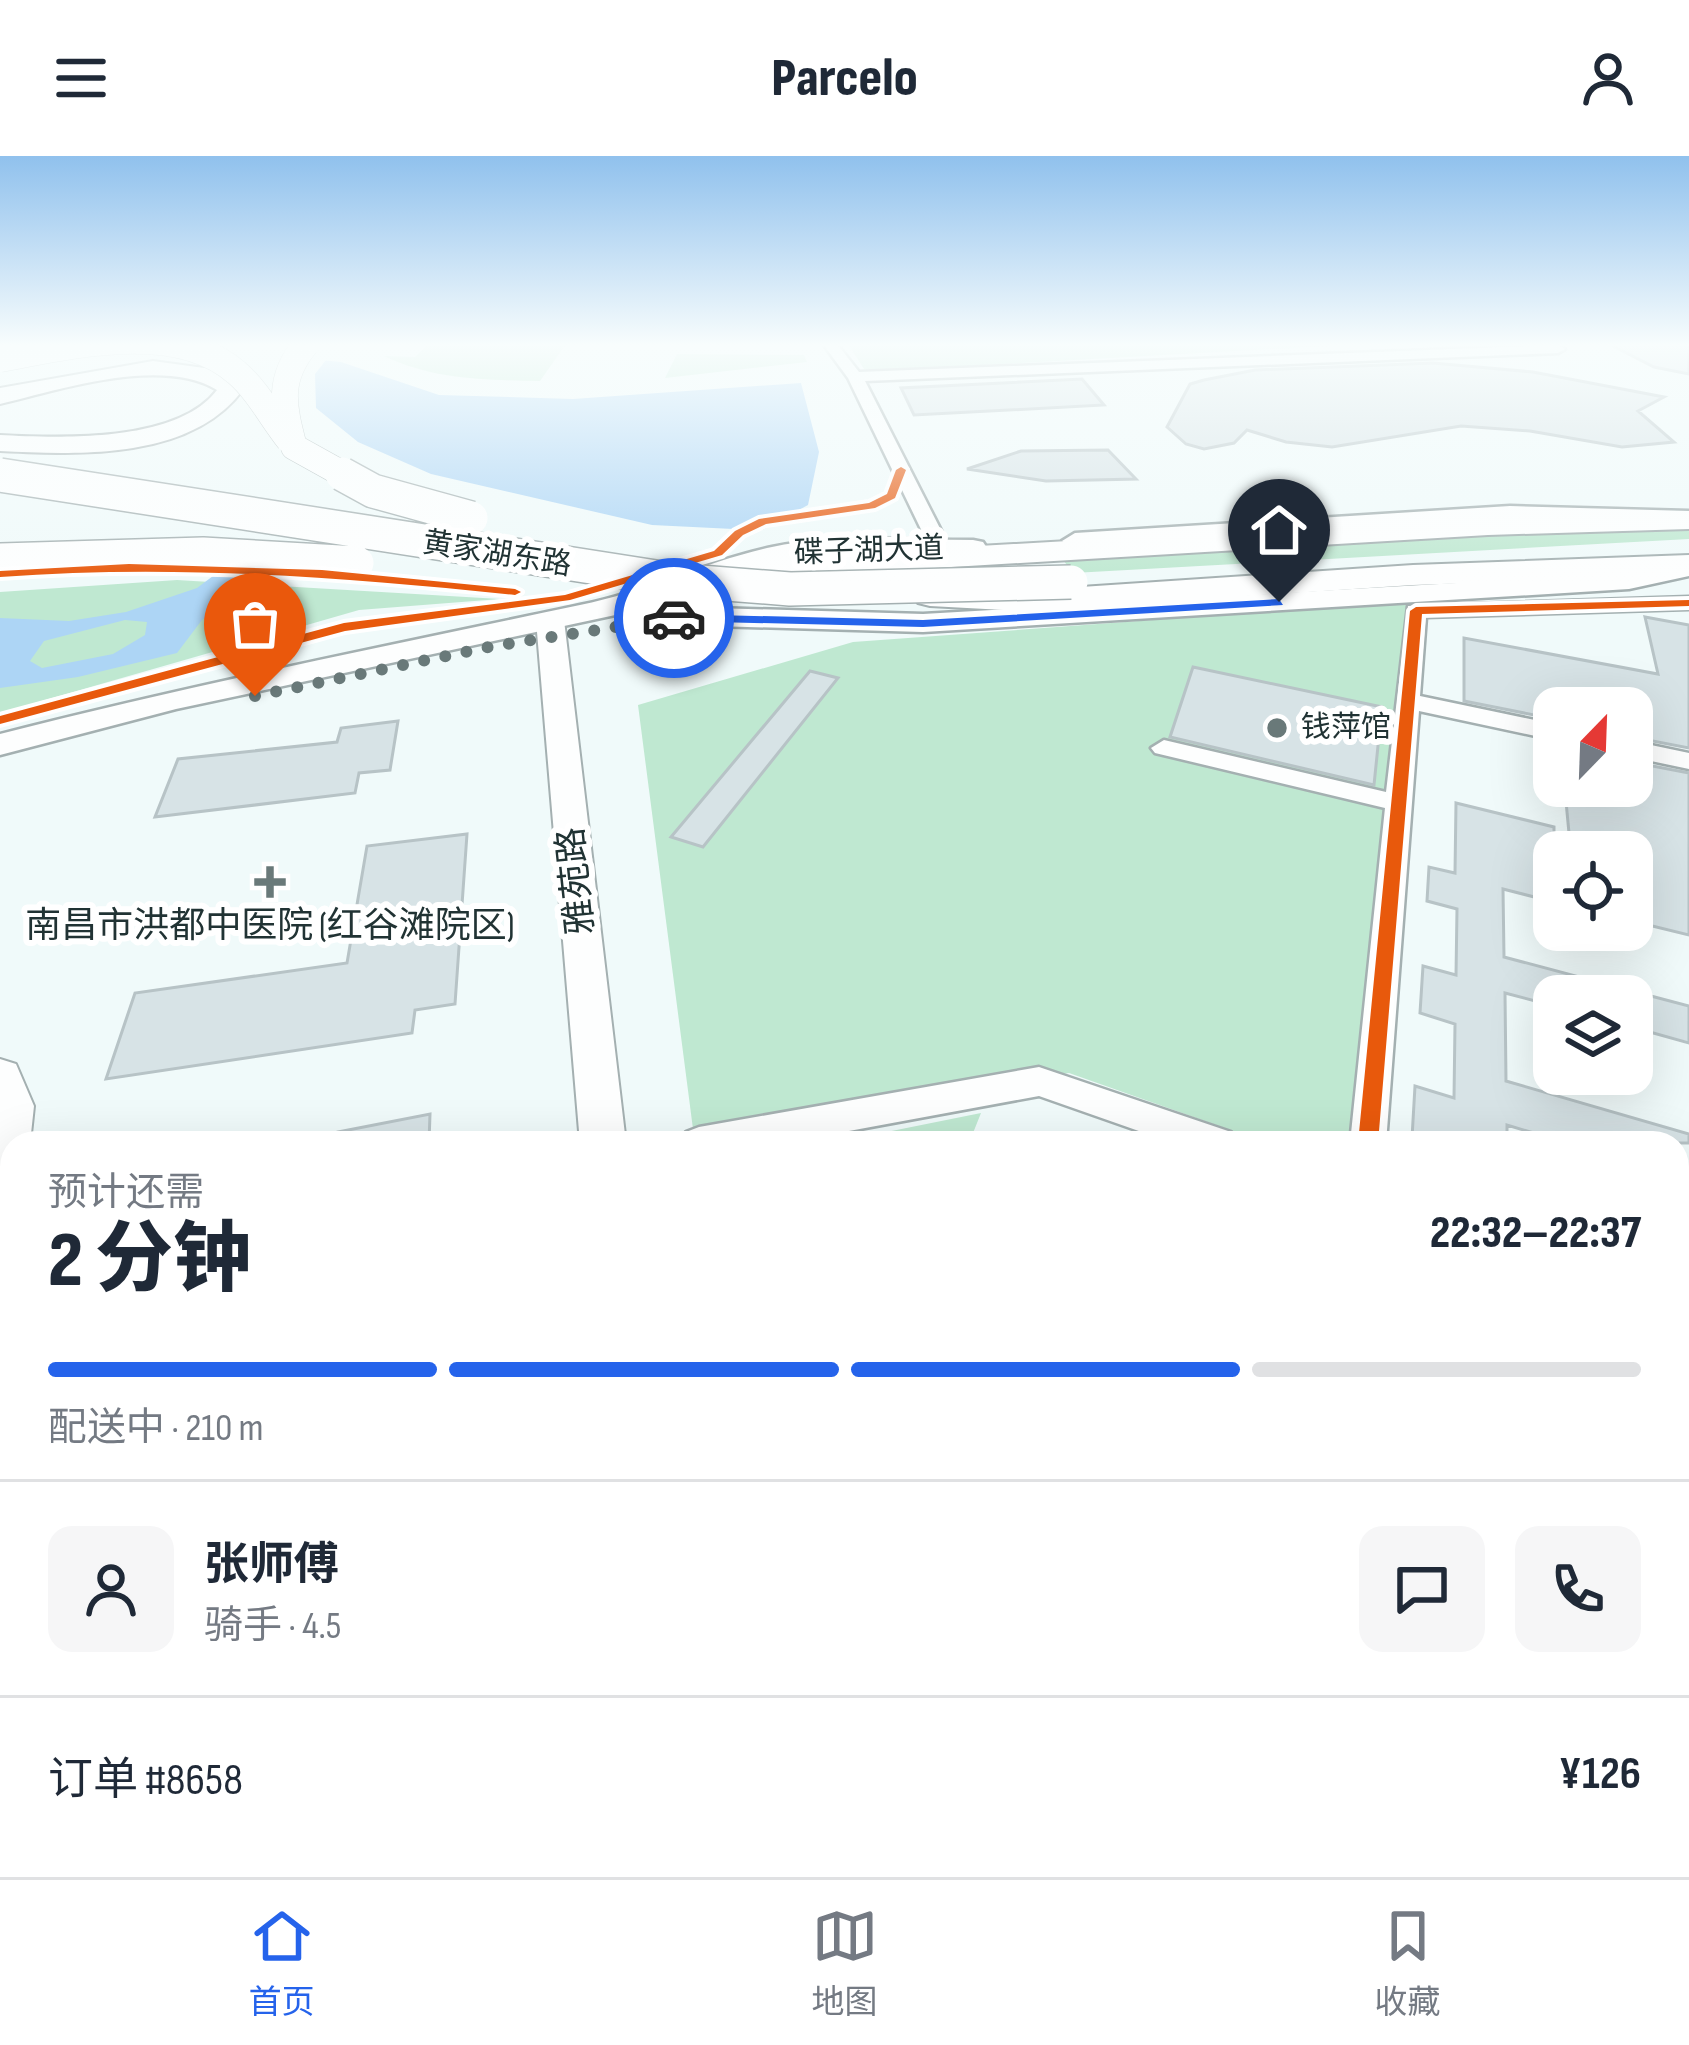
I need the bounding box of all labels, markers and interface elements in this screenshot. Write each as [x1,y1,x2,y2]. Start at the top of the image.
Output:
icon: menu [48,45,114,111]
icon: person [1575,45,1641,111]
text: Parcelo [771,46,918,111]
pin [1228,479,1330,602]
icon: home [1246,497,1312,563]
street label: 黄家湖东路 [420,524,574,584]
street label: 碟子湖大道 [793,530,945,572]
courier [614,558,734,678]
pin [204,573,306,696]
icon: car [641,585,707,651]
icon: bag [222,591,288,657]
north arrow [1533,687,1653,807]
map controls [1533,687,1653,1095]
place label: 钱萍馆 [1301,710,1391,746]
marker: 钱萍馆 [1264,715,1290,741]
street label: 雅苑路 [550,825,604,937]
button: locate [1533,831,1653,951]
marker: 南昌市洪都中医院 (红谷滩院区) [254,866,286,898]
place label: 南昌市洪都中医院 (红谷滩院区) [25,905,515,948]
button: layers [1533,975,1653,1095]
text: 预计还需 [48,1170,204,1217]
text: 22:32–22:37 [1430,1206,1641,1261]
text: 2 分钟 [48,1215,251,1308]
text: 配送中 · 210 m [48,1405,264,1452]
button: person [48,1526,174,1652]
button: chat [1359,1526,1485,1652]
button: phone [1515,1526,1641,1652]
text: 张师傅 [204,1538,339,1593]
text: 骑手 · 4.5 [204,1603,341,1650]
text: ¥126 [1559,1747,1641,1802]
text: 订单 #8658 [48,1753,243,1808]
tab: 首页 [249,1903,315,2023]
tab: 地图 [812,1903,878,2023]
tab: 收藏 [1375,1903,1441,2023]

